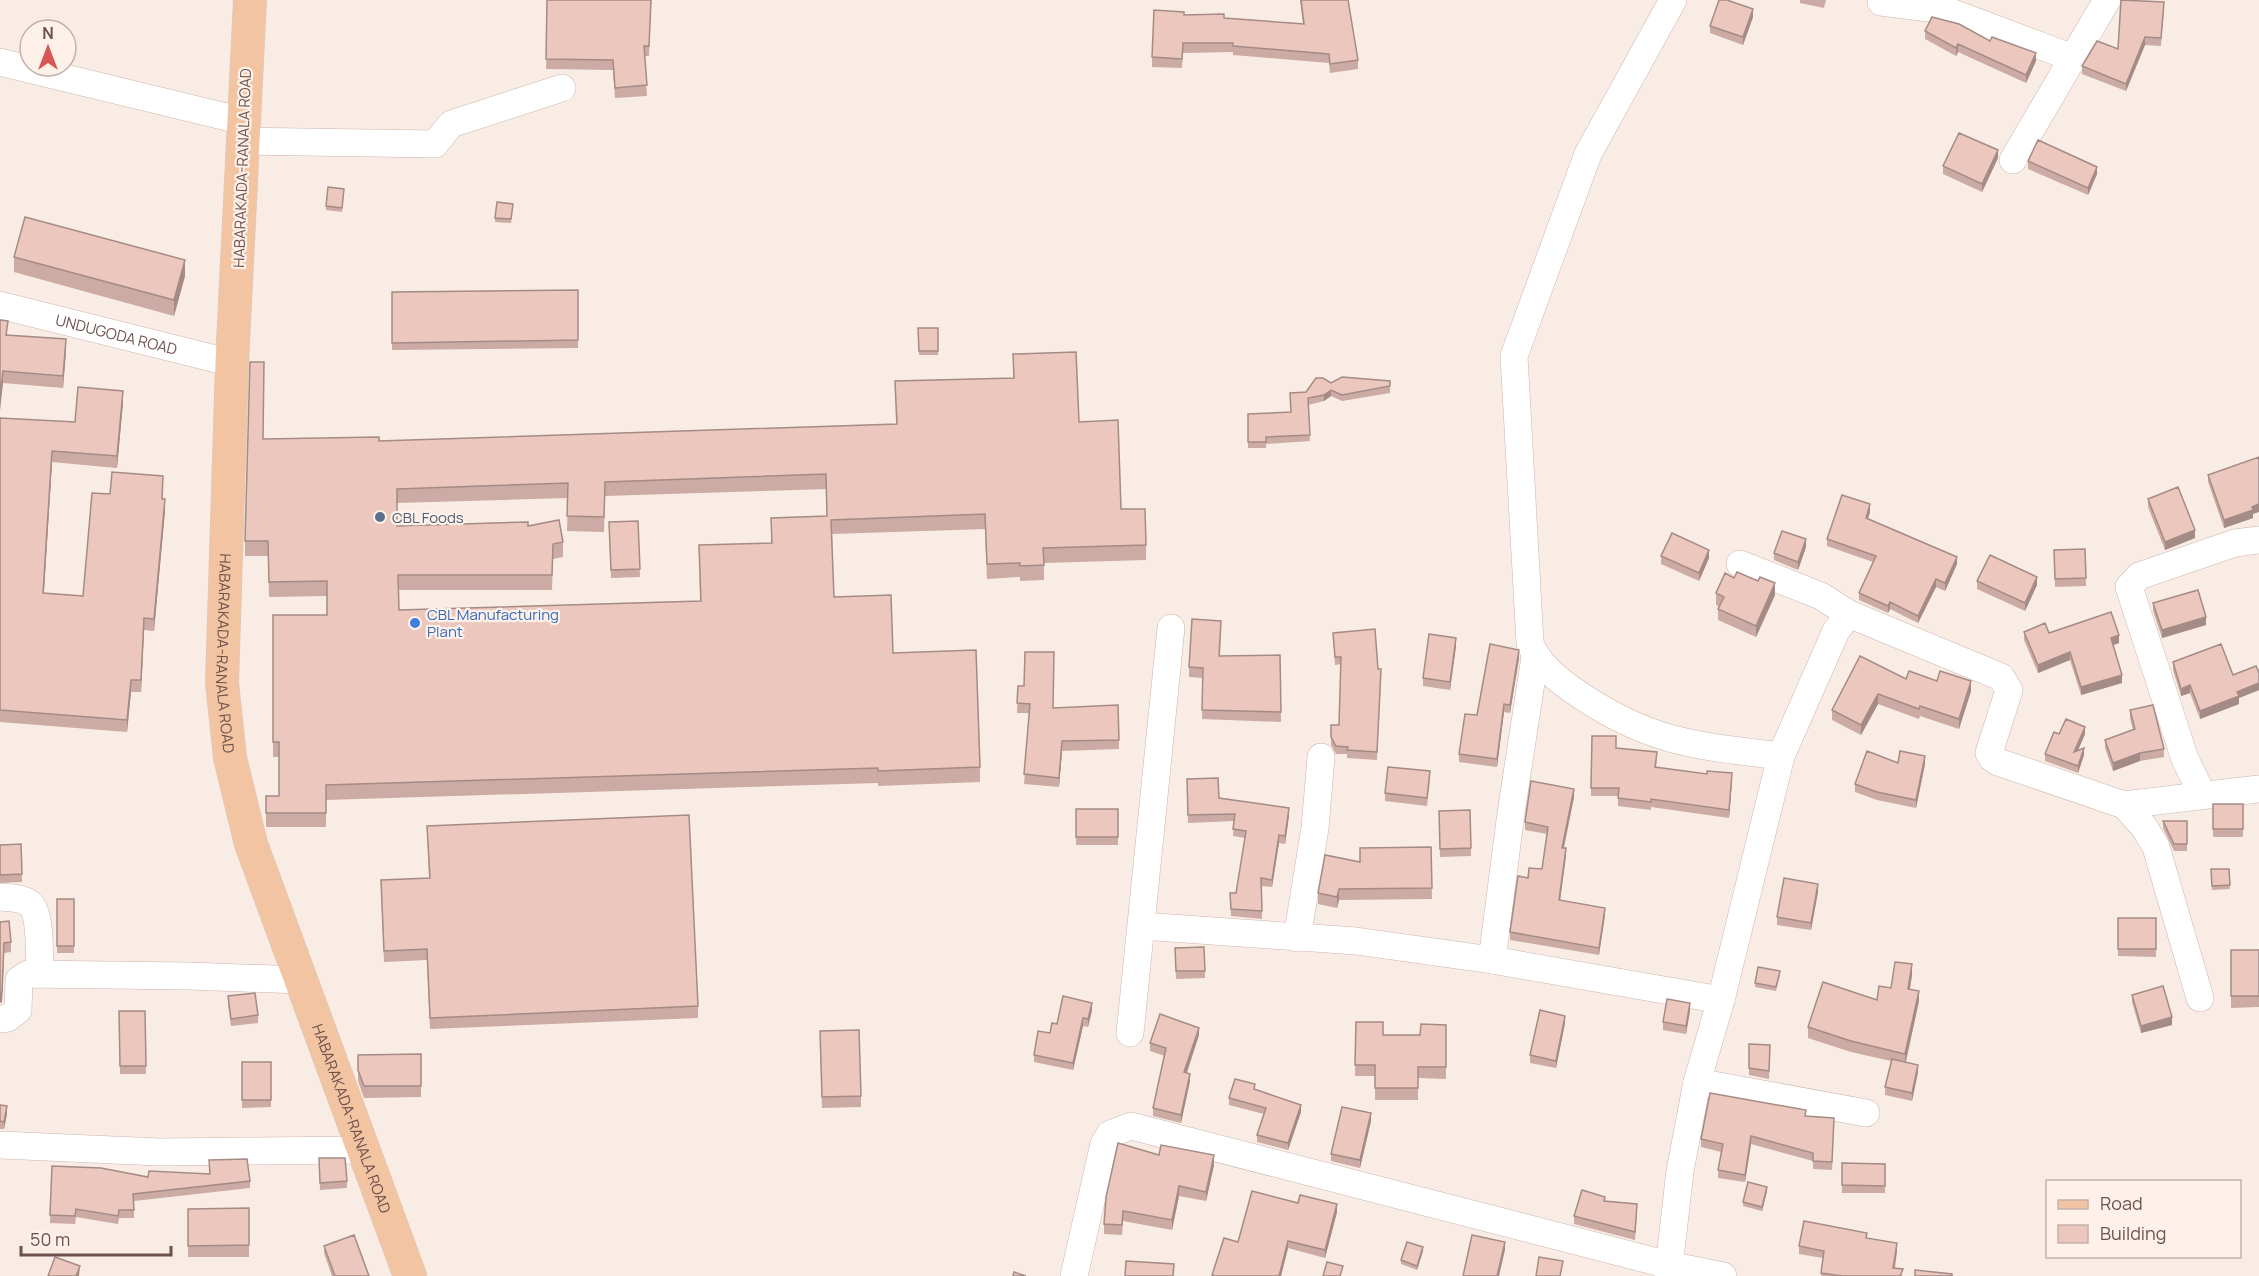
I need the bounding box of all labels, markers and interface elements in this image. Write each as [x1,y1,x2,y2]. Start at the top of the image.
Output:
north arrow [18,18,78,78]
text: N [42,22,54,44]
street label: HABARAKADA-RANALA ROAD [228,68,256,268]
street label: UNDUGODA ROAD [53,309,179,359]
place label: CBL Foods [392,507,464,528]
marker: CBL Foods [373,510,387,524]
street label: HABARAKADA-RANALA ROAD [211,553,240,754]
place label: CBL Manufacturing Plant [427,604,559,642]
marker: CBL Manufacturing Plant [408,616,422,630]
street label: HABARAKADA-RANALA ROAD [308,1021,396,1216]
legend [2046,1180,2241,1258]
text: Road [2100,1191,2143,1215]
scale bar [21,1219,171,1257]
text: Building [2100,1221,2166,1245]
text: 50 m [30,1227,70,1251]

